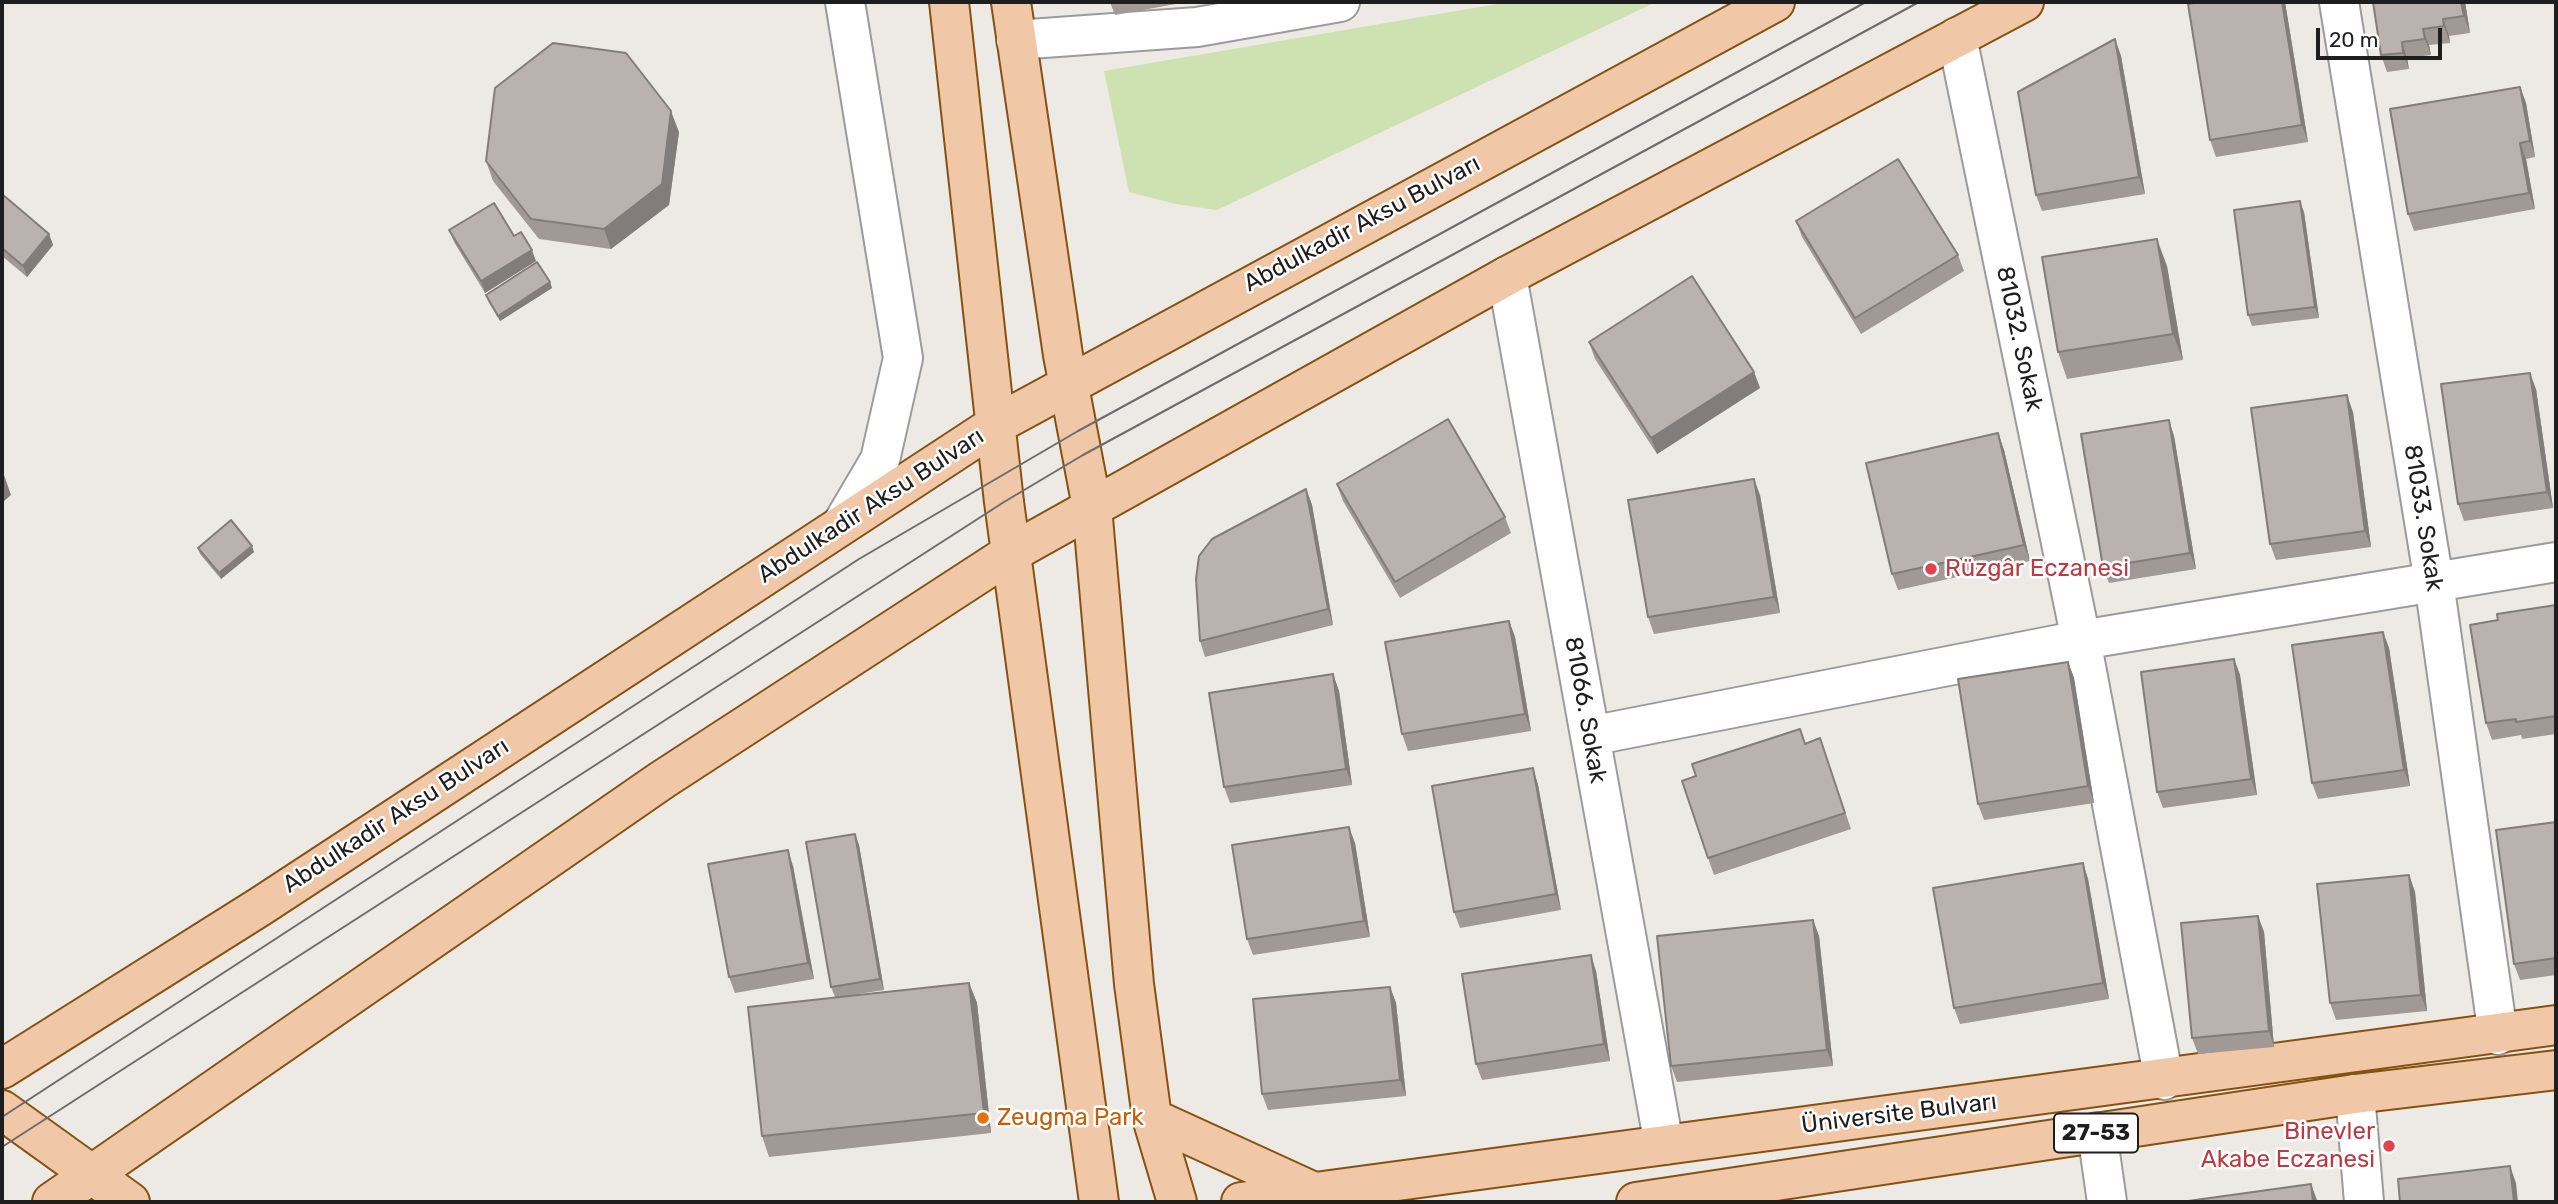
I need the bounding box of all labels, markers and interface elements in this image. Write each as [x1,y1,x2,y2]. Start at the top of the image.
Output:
scale bar [2320,14,2446,58]
text: 20 m [2329,27,2378,52]
street label: Abdulkadir Aksu Bulvarı [1239,149,1485,299]
street label: 81032. Sokak [1990,264,2048,414]
street label: Abdulkadir Aksu Bulvarı [753,422,989,590]
street label: 81033. Sokak [2397,443,2449,593]
place label: Rüzgâr Eczanesi [1945,555,2129,583]
marker: Rüzgâr Eczanesi [1923,561,1939,577]
street label: 81066. Sokak [1558,635,1612,785]
street label: Abdulkadir Aksu Bulvarı [278,732,514,900]
street label: Üniversite Bulvarı [1800,1088,1998,1140]
place label: Zeugma Park [997,1104,1144,1132]
marker: Zeugma Park [975,1110,991,1126]
road number: 27-53 [2054,1114,2138,1152]
place label: Binevler Akabe Eczanesi [2201,1118,2375,1174]
marker: Binevler Akabe Eczanesi [2381,1138,2397,1154]

